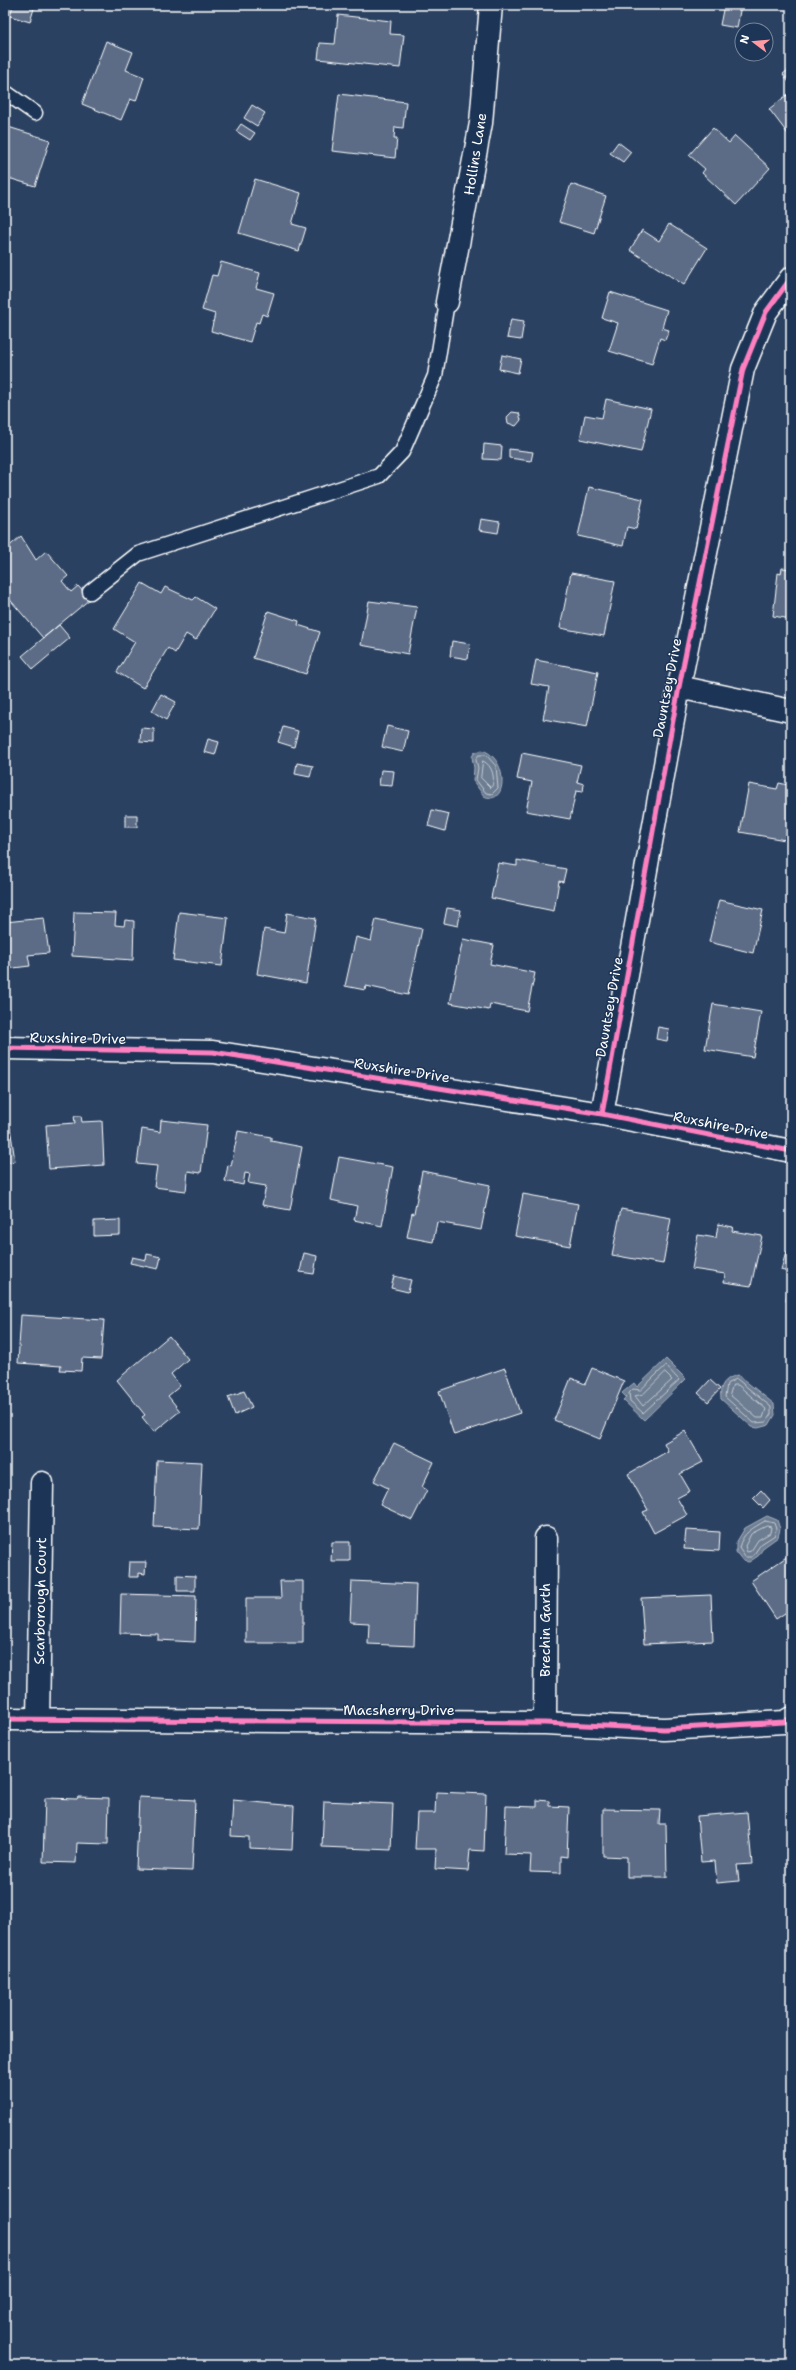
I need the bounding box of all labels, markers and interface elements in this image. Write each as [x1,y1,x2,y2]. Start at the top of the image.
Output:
north arrow [734,22,774,62]
text: N [736,33,753,46]
street label: Hollins Lane [460,111,490,197]
street label: Dauntsey Drive [648,636,686,740]
street label: Dauntsey Drive [591,955,627,1059]
street label: Ruxshire Drive [30,1028,127,1048]
street label: Ruxshire Drive [353,1054,451,1086]
street label: Ruxshire Drive [672,1107,770,1143]
street label: Scarborough Court [30,1537,50,1665]
street label: Brechin Garth [536,1583,554,1677]
street label: Macsherry Drive [343,1701,455,1719]

